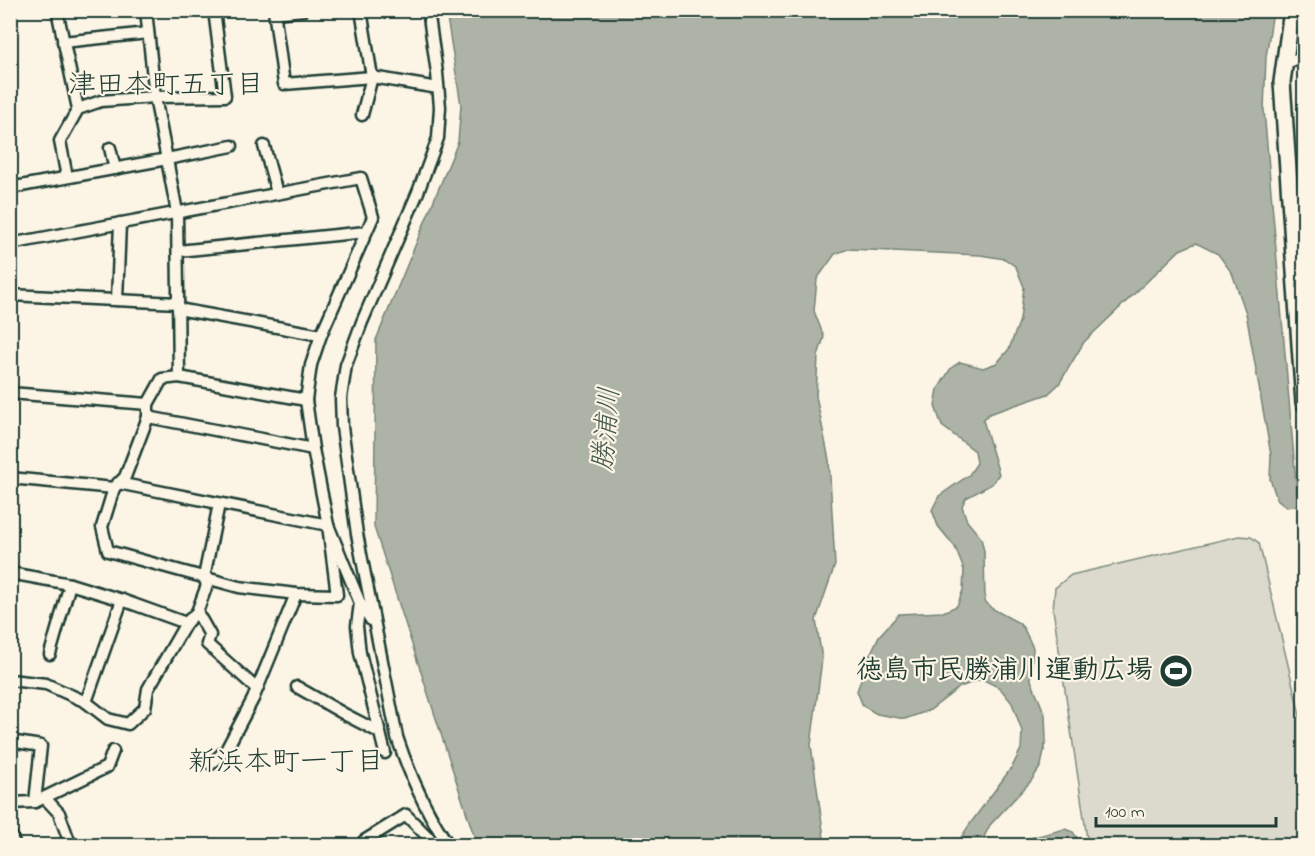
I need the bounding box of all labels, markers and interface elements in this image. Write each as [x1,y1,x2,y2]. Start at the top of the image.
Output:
district label: 津田本町五丁目 [68,66,264,107]
water label: 勝浦川 [584,385,632,473]
place label: 徳島市民勝浦川運動広場 [856,652,1153,691]
sports icon: 徳島市民勝浦川運動広場 [1158,653,1194,689]
district label: 新浜本町一丁目 [188,743,384,784]
scale bar [1096,790,1276,828]
text: 100 m [1105,800,1145,826]

